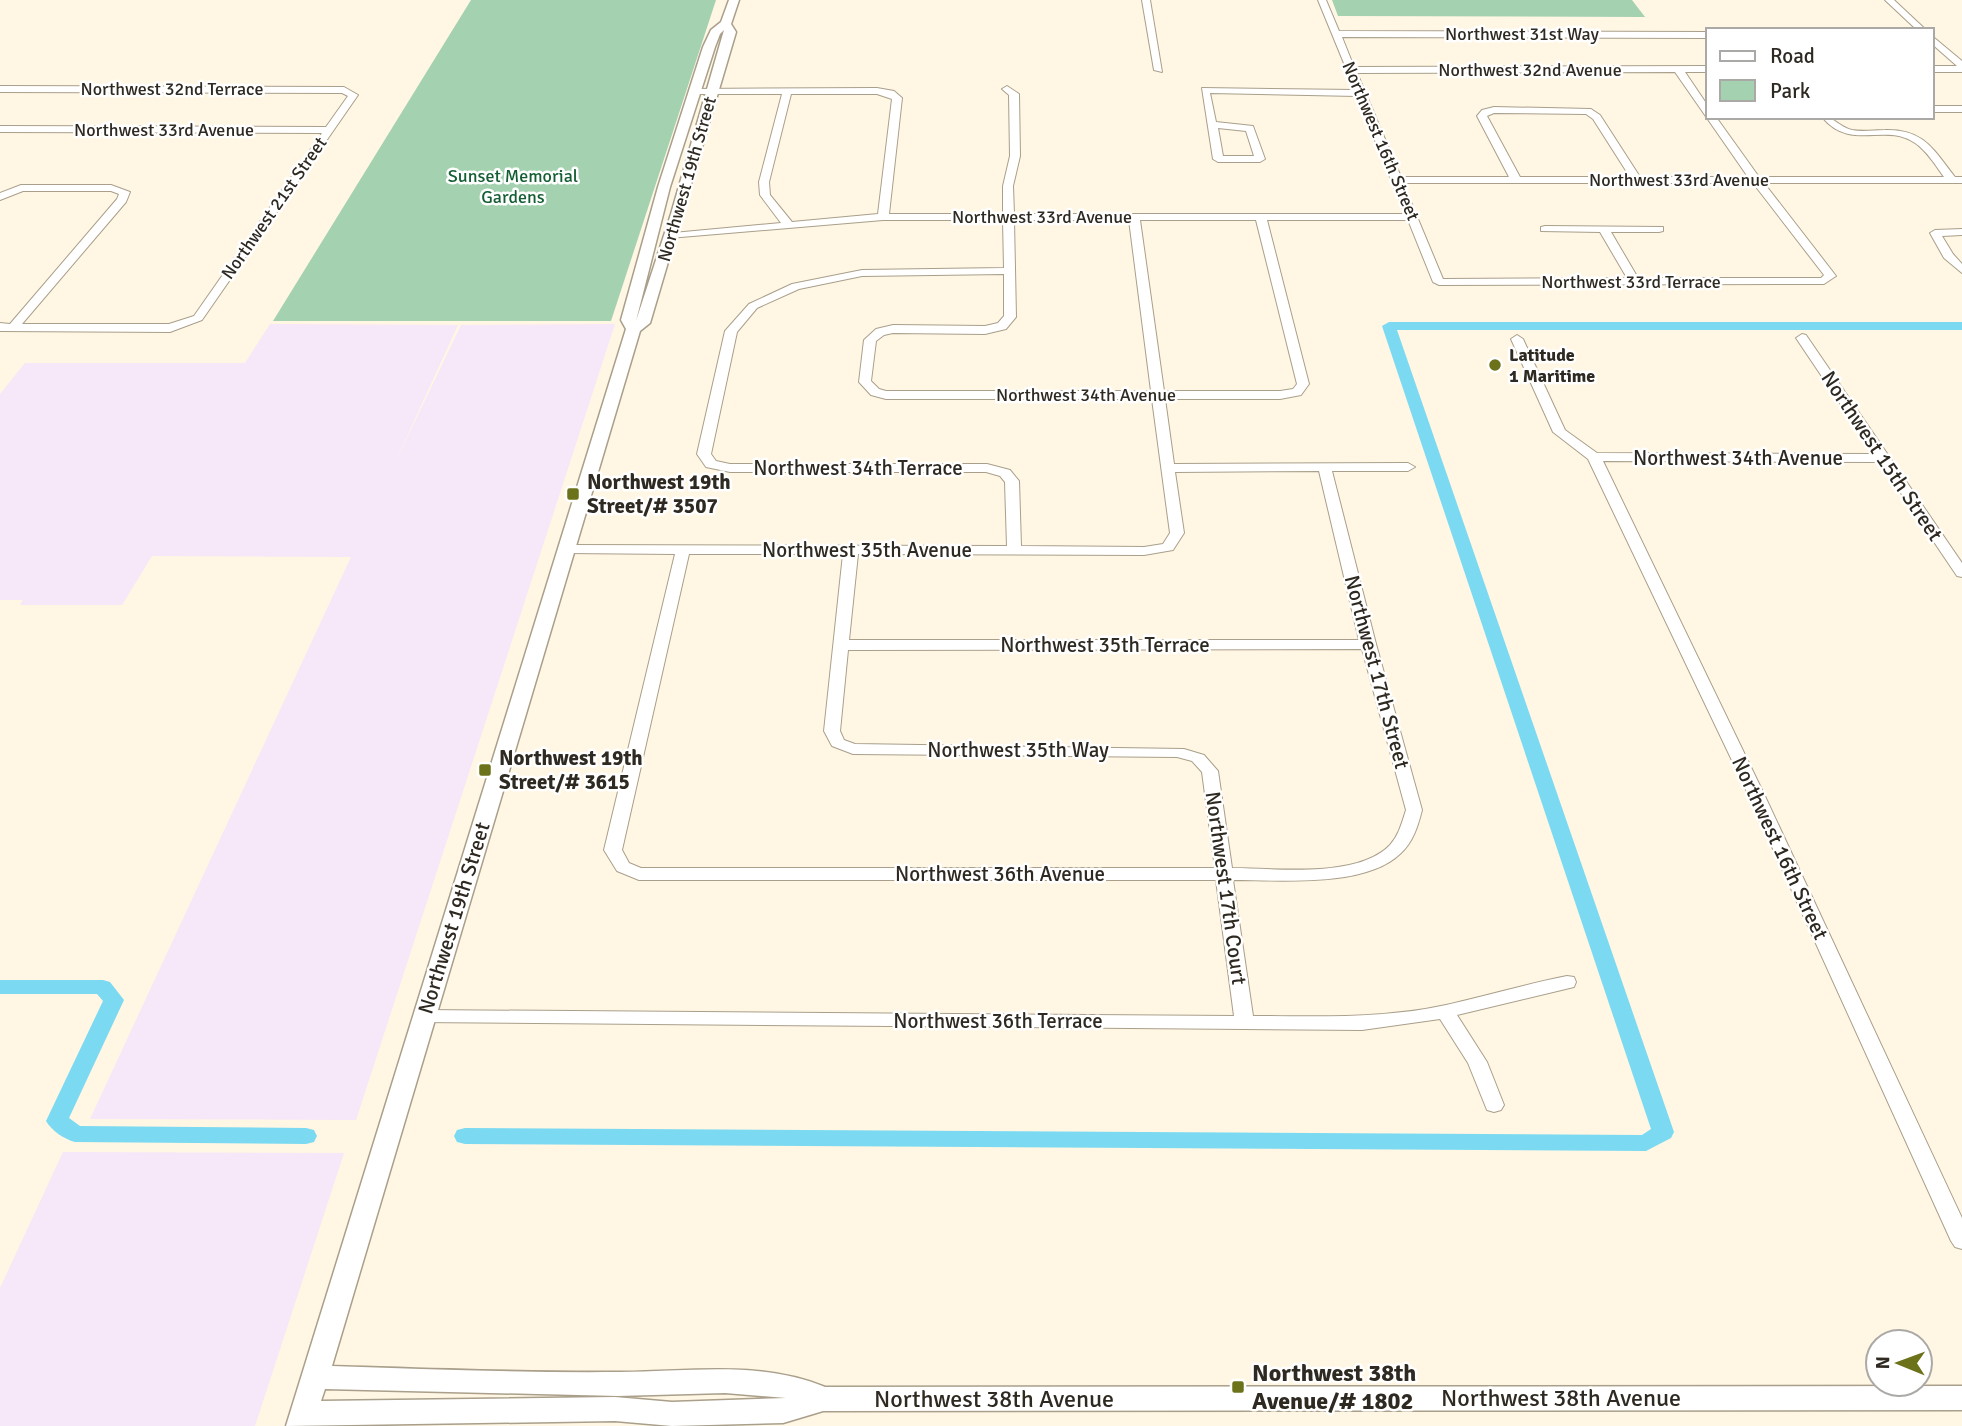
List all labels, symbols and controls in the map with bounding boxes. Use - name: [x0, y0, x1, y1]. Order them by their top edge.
- street label: Northwest 31st Way: [1445, 23, 1600, 45]
- legend: [1706, 28, 1934, 119]
- text: Road: [1770, 43, 1815, 69]
- street label: Northwest 16th Street: [1338, 58, 1424, 224]
- street label: Northwest 32nd Avenue: [1438, 59, 1622, 81]
- street label: Northwest 32nd Terrace: [80, 78, 264, 100]
- text: Park: [1770, 78, 1811, 104]
- street label: Northwest 19th Street: [653, 94, 721, 264]
- street label: Northwest 33rd Avenue: [74, 119, 254, 141]
- street label: Northwest 21st Street: [217, 133, 331, 283]
- park label: Sunset Memorial Gardens: [448, 165, 578, 208]
- street label: Northwest 33rd Avenue: [1589, 169, 1769, 191]
- street label: Northwest 33rd Avenue: [952, 206, 1132, 228]
- street label: Northwest 33rd Terrace: [1541, 271, 1721, 293]
- place label: Latitude 1 Maritime: [1509, 344, 1595, 387]
- marker: Latitude 1 Maritime: [1487, 357, 1503, 373]
- street label: Northwest 15th Street: [1816, 366, 1948, 546]
- street label: Northwest 34th Avenue: [996, 384, 1176, 406]
- street label: Northwest 34th Avenue: [1633, 445, 1843, 471]
- street label: Northwest 34th Terrace: [753, 455, 963, 481]
- place label: Northwest 19th Street/# 3507: [587, 469, 731, 519]
- marker: Northwest 19th Street/# 3507: [565, 486, 581, 502]
- street label: Northwest 35th Avenue: [762, 537, 972, 563]
- street label: Northwest 17th Street: [1339, 572, 1415, 772]
- street label: Northwest 35th Terrace: [1000, 632, 1210, 658]
- street label: Northwest 35th Way: [927, 737, 1109, 763]
- place label: Northwest 19th Street/# 3615: [499, 745, 643, 795]
- street label: Northwest 16th Street: [1726, 752, 1834, 944]
- marker: Northwest 19th Street/# 3615: [477, 762, 493, 778]
- street label: Northwest 17th Court: [1200, 790, 1252, 986]
- street label: Northwest 19th Street: [412, 819, 496, 1017]
- street label: Northwest 36th Avenue: [895, 861, 1105, 887]
- street label: Northwest 36th Terrace: [893, 1008, 1103, 1034]
- north arrow: [1864, 1328, 1934, 1398]
- text: N: [1871, 1356, 1895, 1370]
- place label: Northwest 38th Avenue/# 1802: [1252, 1358, 1416, 1416]
- marker: Northwest 38th Avenue/# 1802: [1230, 1379, 1246, 1395]
- street label: Northwest 38th Avenue: [1441, 1383, 1681, 1413]
- street label: Northwest 38th Avenue: [874, 1384, 1114, 1414]

